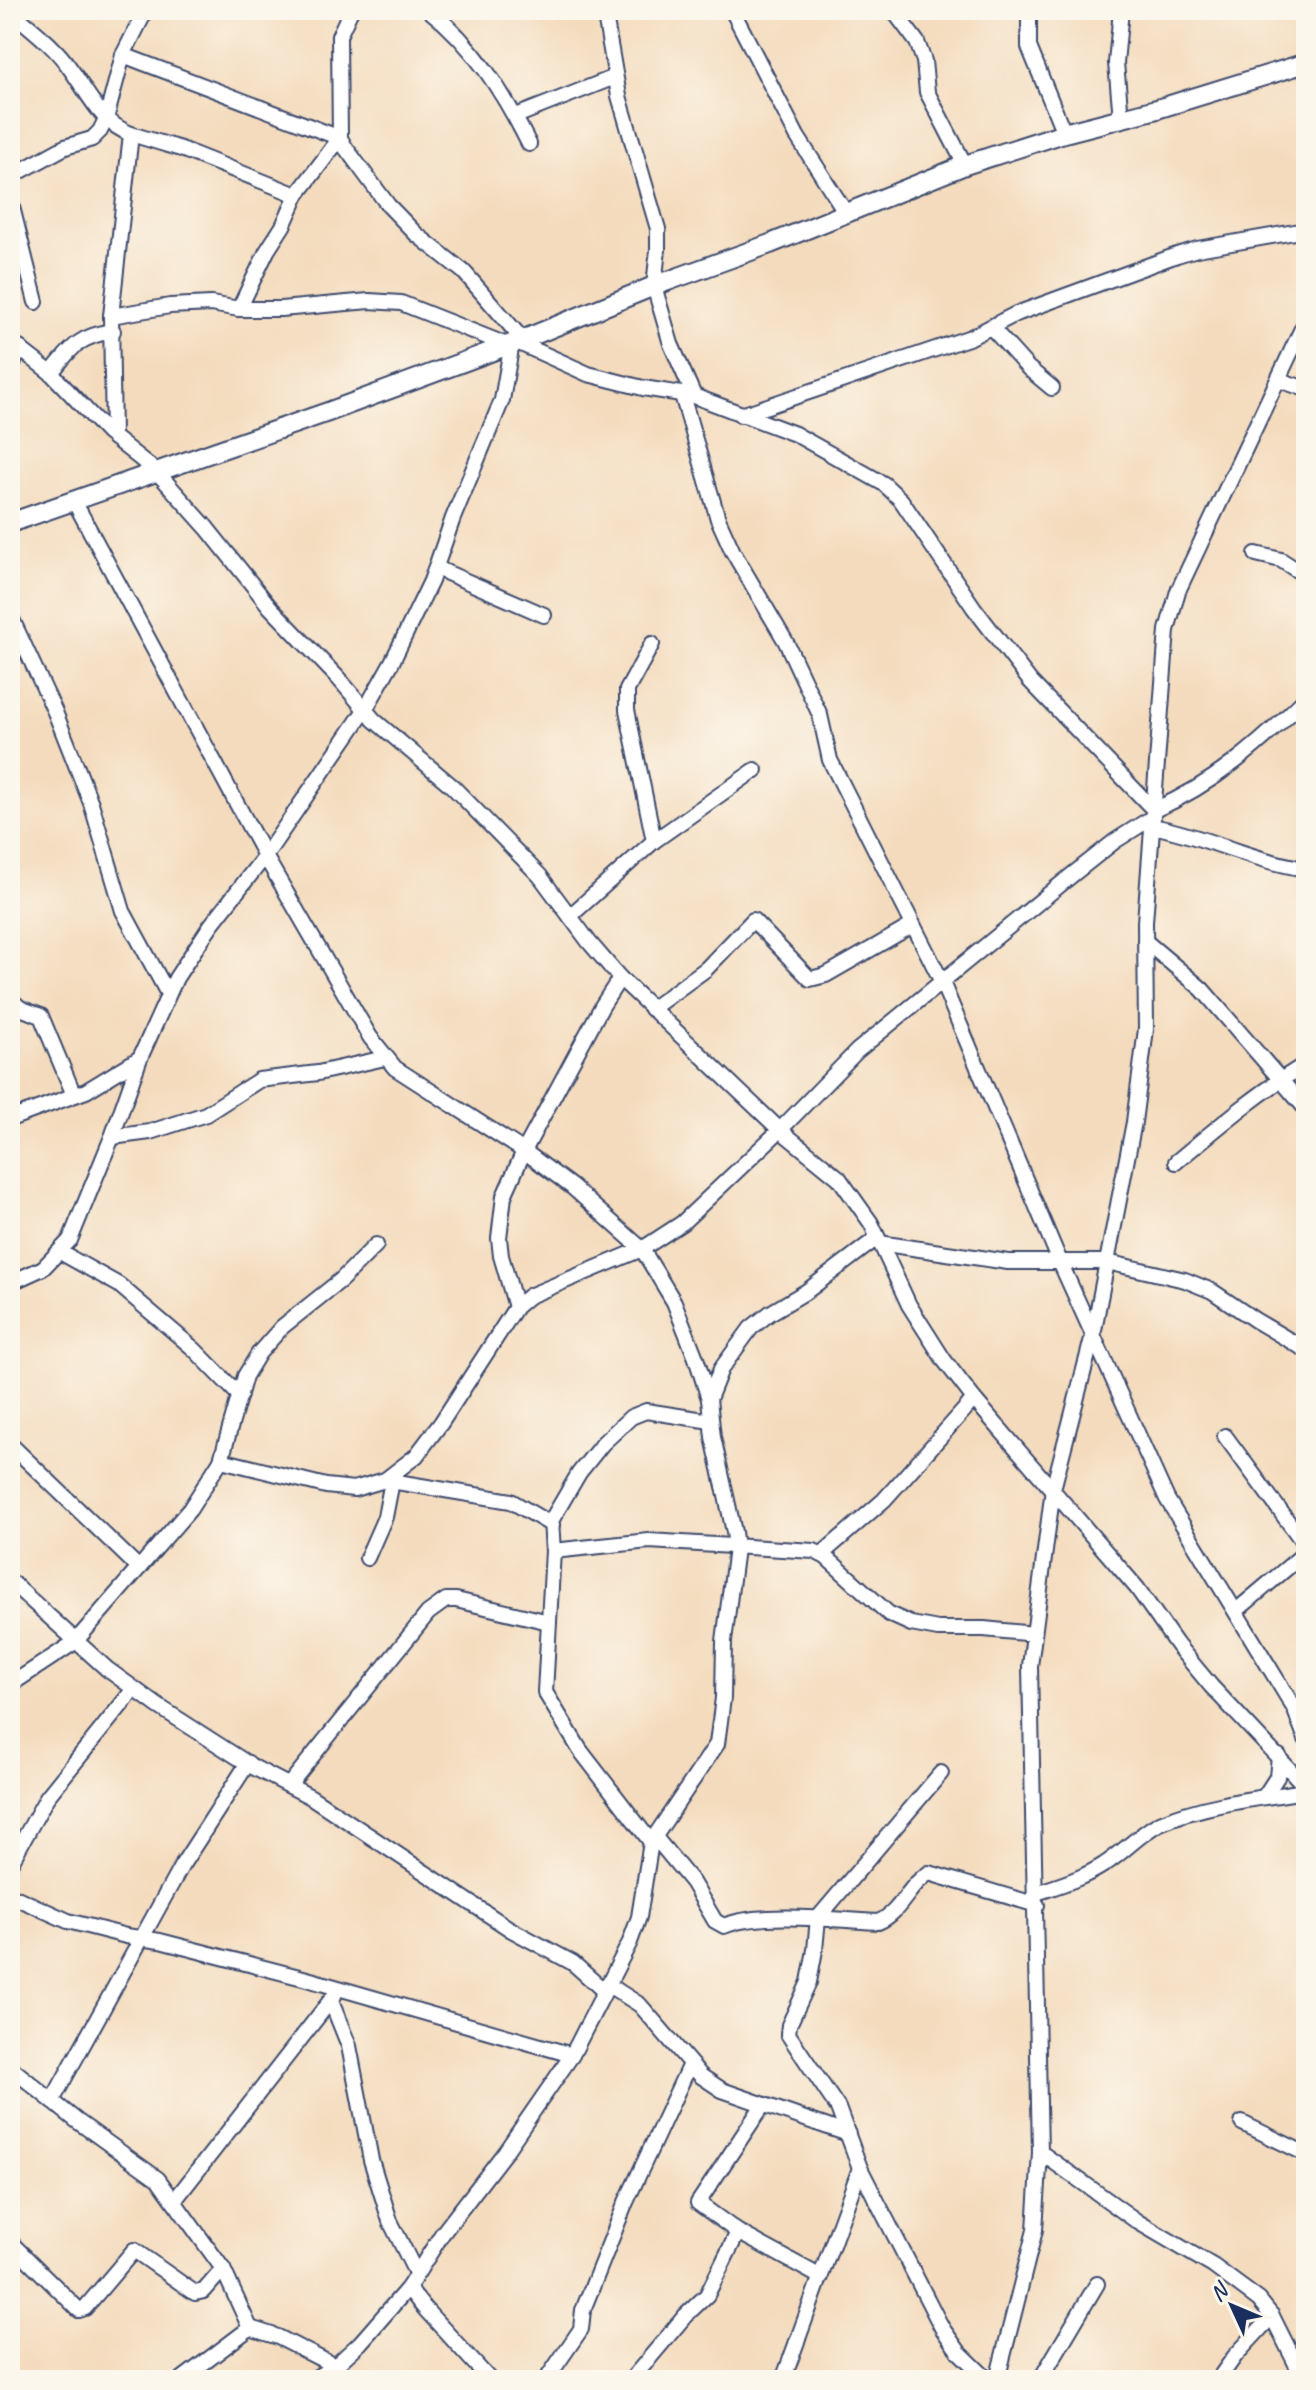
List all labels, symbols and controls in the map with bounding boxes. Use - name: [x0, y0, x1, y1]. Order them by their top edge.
- north arrow: [1192, 2266, 1272, 2346]
- text: N: [1204, 2276, 1235, 2307]

